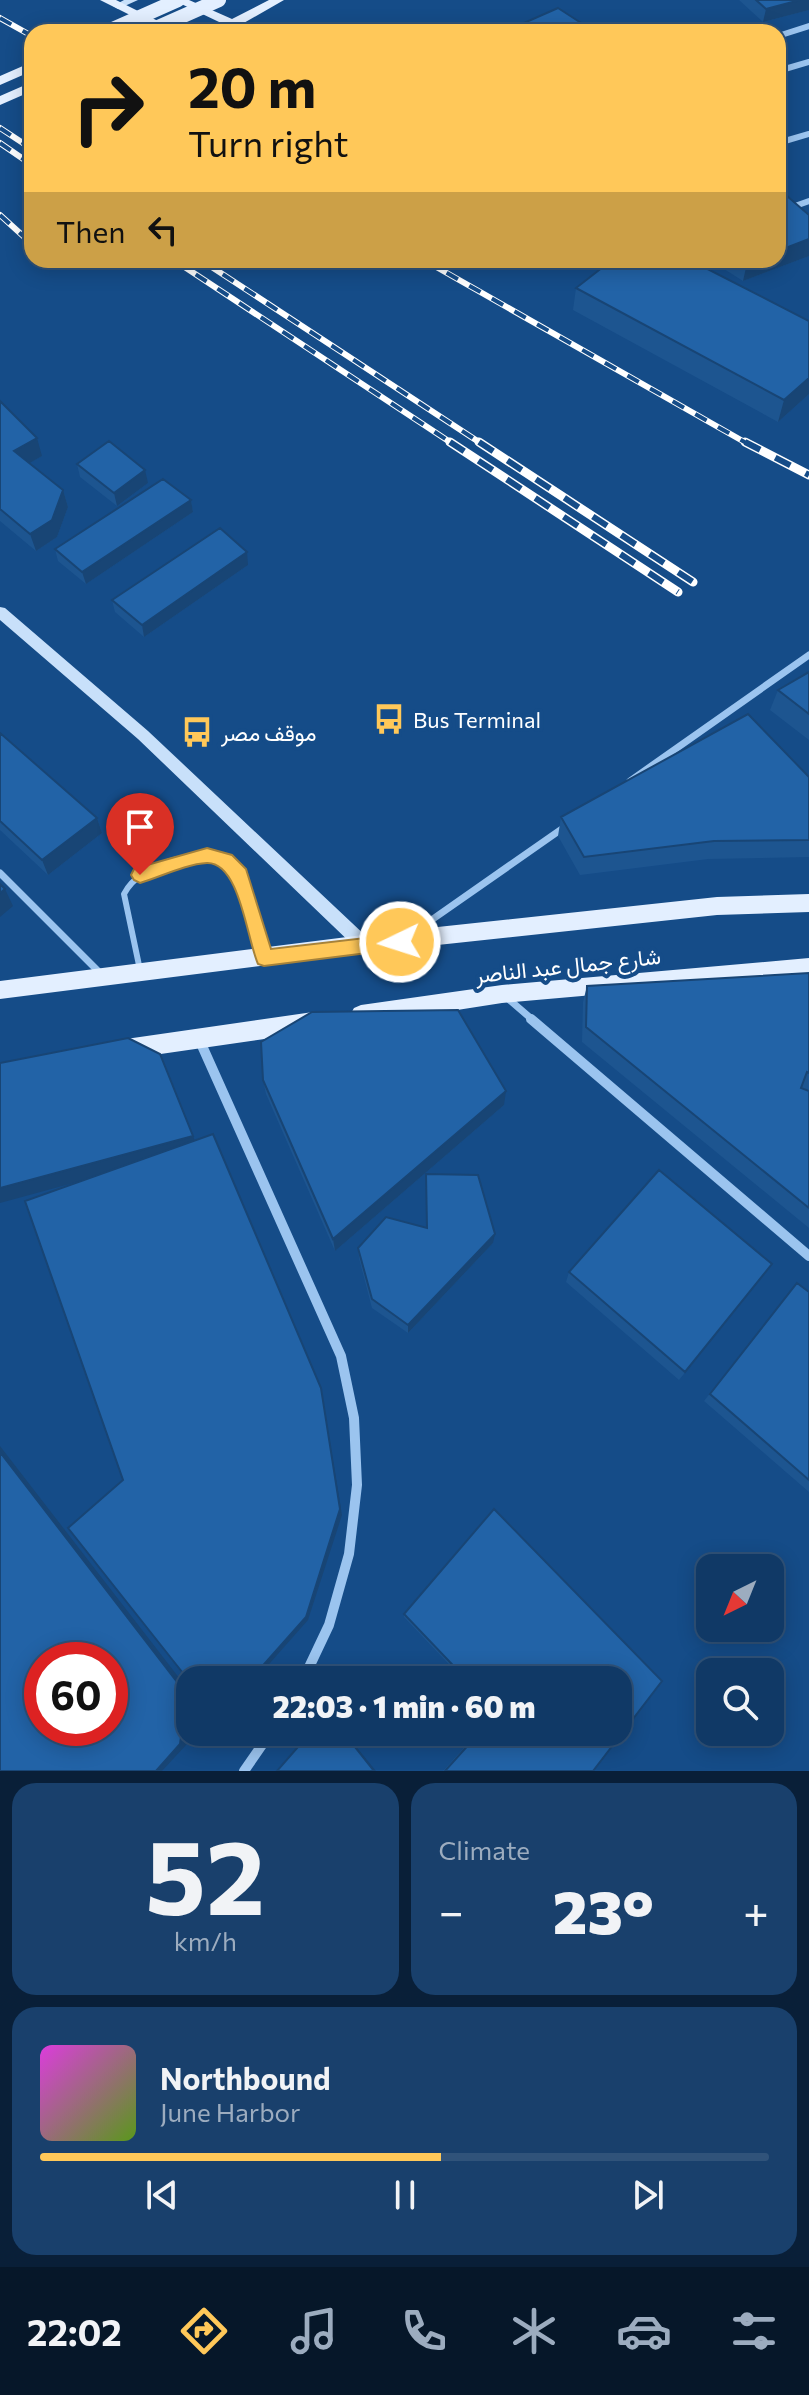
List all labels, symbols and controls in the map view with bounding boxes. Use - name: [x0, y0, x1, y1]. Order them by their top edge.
- text: 20 m: [188, 51, 316, 120]
- icon: right: [56, 56, 160, 160]
- text: Turn right: [188, 120, 349, 164]
- icon: left: [141, 208, 185, 252]
- text: Then: [56, 212, 125, 249]
- bus stop icon: Bus Terminal: [372, 702, 406, 736]
- place label: Bus Terminal: [413, 706, 541, 733]
- bus stop icon: موقف مصر: [180, 715, 214, 749]
- place label: موقف مصر: [220, 719, 316, 747]
- pin: [106, 793, 174, 875]
- icon: arrive: [118, 805, 162, 849]
- position arrow: [358, 900, 442, 984]
- street label: شارع جمال عبد الناصر: [473, 942, 662, 990]
- north arrow: [696, 1554, 784, 1642]
- map controls: [696, 1554, 784, 1746]
- speed limit sign: 60: [24, 1642, 128, 1746]
- button: search: [696, 1658, 784, 1746]
- text: 22:03 · 1 min · 60 m: [272, 1687, 536, 1724]
- text: 52: [145, 1809, 265, 1936]
- text: Climate: [439, 1834, 530, 1865]
- text: 23°: [553, 1873, 654, 1946]
- text: −: [439, 1883, 464, 1937]
- text: +: [743, 1883, 769, 1937]
- text: km/h: [174, 1925, 237, 1956]
- text: Northbound: [160, 2059, 331, 2096]
- text: June Harbor: [160, 2096, 300, 2127]
- icon: previous: [140, 2173, 184, 2217]
- icon: pause: [383, 2173, 427, 2217]
- icon: next: [626, 2173, 670, 2217]
- icon: directions: [176, 2303, 232, 2359]
- icon: music: [286, 2303, 342, 2359]
- icon: phone: [396, 2303, 452, 2359]
- icon: climate: [506, 2303, 562, 2359]
- icon: car: [616, 2303, 672, 2359]
- icon: filters: [726, 2303, 782, 2359]
- text: 22:02: [27, 2309, 122, 2353]

